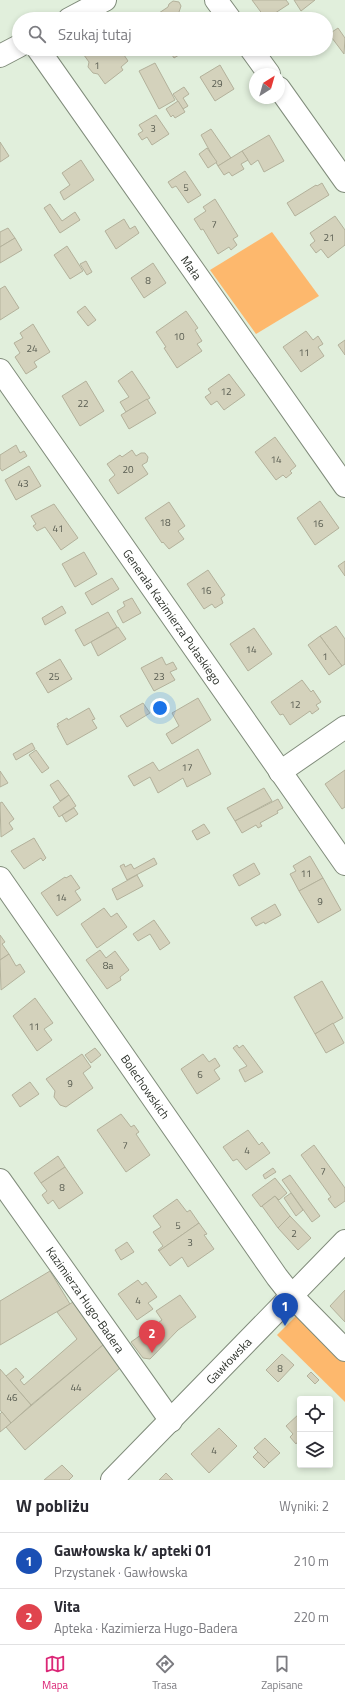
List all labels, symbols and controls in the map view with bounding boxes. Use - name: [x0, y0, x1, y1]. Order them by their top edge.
- search box: [12, 12, 333, 56]
- icon: search: [26, 23, 48, 45]
- text: Szukaj tutaj: [58, 23, 131, 46]
- house number: 1: [94, 58, 100, 73]
- north arrow: [249, 68, 285, 104]
- house number: 29: [211, 76, 223, 91]
- house number: 3: [150, 121, 156, 136]
- house number: 5: [183, 180, 189, 195]
- house number: 7: [211, 217, 217, 232]
- house number: 21: [323, 230, 335, 245]
- street label: Mała: [176, 252, 207, 284]
- house number: 8: [145, 273, 151, 288]
- house number: 10: [173, 329, 185, 344]
- house number: 24: [26, 341, 38, 356]
- house number: 11: [298, 345, 310, 360]
- house number: 12: [220, 384, 232, 399]
- house number: 22: [77, 396, 89, 411]
- house number: 14: [270, 452, 282, 467]
- house number: 20: [122, 462, 134, 477]
- house number: 43: [17, 476, 29, 491]
- house number: 18: [159, 515, 171, 530]
- house number: 16: [312, 516, 324, 531]
- house number: 41: [52, 521, 64, 536]
- street label: Generała Kazimierza Pułaskiego: [118, 545, 227, 689]
- house number: 16: [200, 583, 212, 598]
- house number: 14: [245, 642, 257, 657]
- house number: 1: [322, 649, 328, 664]
- house number: 25: [48, 669, 60, 684]
- house number: 23: [153, 669, 165, 684]
- house number: 12: [289, 697, 301, 712]
- your location: [150, 698, 170, 718]
- house number: 17: [181, 760, 193, 775]
- house number: 11: [300, 866, 312, 881]
- house number: 14: [55, 890, 67, 905]
- house number: 9: [317, 894, 323, 909]
- house number: 8a: [103, 958, 113, 973]
- house number: 11: [28, 1019, 40, 1034]
- street label: Bolechowskich: [116, 1050, 175, 1123]
- house number: 6: [197, 1067, 203, 1082]
- house number: 9: [67, 1076, 73, 1091]
- house number: 7: [122, 1138, 128, 1153]
- house number: 4: [244, 1143, 250, 1158]
- house number: 7: [320, 1164, 326, 1179]
- house number: 8: [59, 1180, 65, 1195]
- house number: 5: [175, 1218, 181, 1233]
- house number: 2: [291, 1226, 297, 1241]
- house number: 3: [187, 1235, 193, 1250]
- street label: Kazimierza Hugo-Badera: [41, 1243, 129, 1357]
- house number: 4: [135, 1293, 141, 1308]
- pin: 1: [272, 1293, 298, 1326]
- pin: 2: [139, 1320, 165, 1353]
- street label: Gawłowska: [201, 1333, 256, 1388]
- house number: 8: [277, 1361, 283, 1376]
- house number: 44: [70, 1380, 82, 1395]
- house number: 46: [6, 1390, 18, 1405]
- map controls: [297, 1396, 333, 1468]
- button: locate: [297, 1396, 333, 1432]
- button: layers: [297, 1432, 333, 1468]
- house number: 4: [211, 1443, 217, 1458]
- text: W pobliżu: [16, 1493, 89, 1519]
- text: Wyniki: 2: [279, 1496, 329, 1516]
- text: Gawłowska k/ apteki 01: [54, 1539, 212, 1562]
- text: 1: [25, 1551, 33, 1571]
- text: 210 m: [293, 1551, 329, 1571]
- text: Przystanek · Gawłowska: [54, 1562, 188, 1582]
- text: Vita: [54, 1595, 80, 1618]
- text: 2: [25, 1607, 33, 1627]
- text: 220 m: [293, 1607, 329, 1627]
- text: Apteka · Kazimierza Hugo-Badera: [54, 1618, 238, 1638]
- tab: Mapa: [42, 1653, 68, 1693]
- tab: Trasa: [152, 1653, 177, 1693]
- tab: Zapisane: [261, 1653, 303, 1693]

